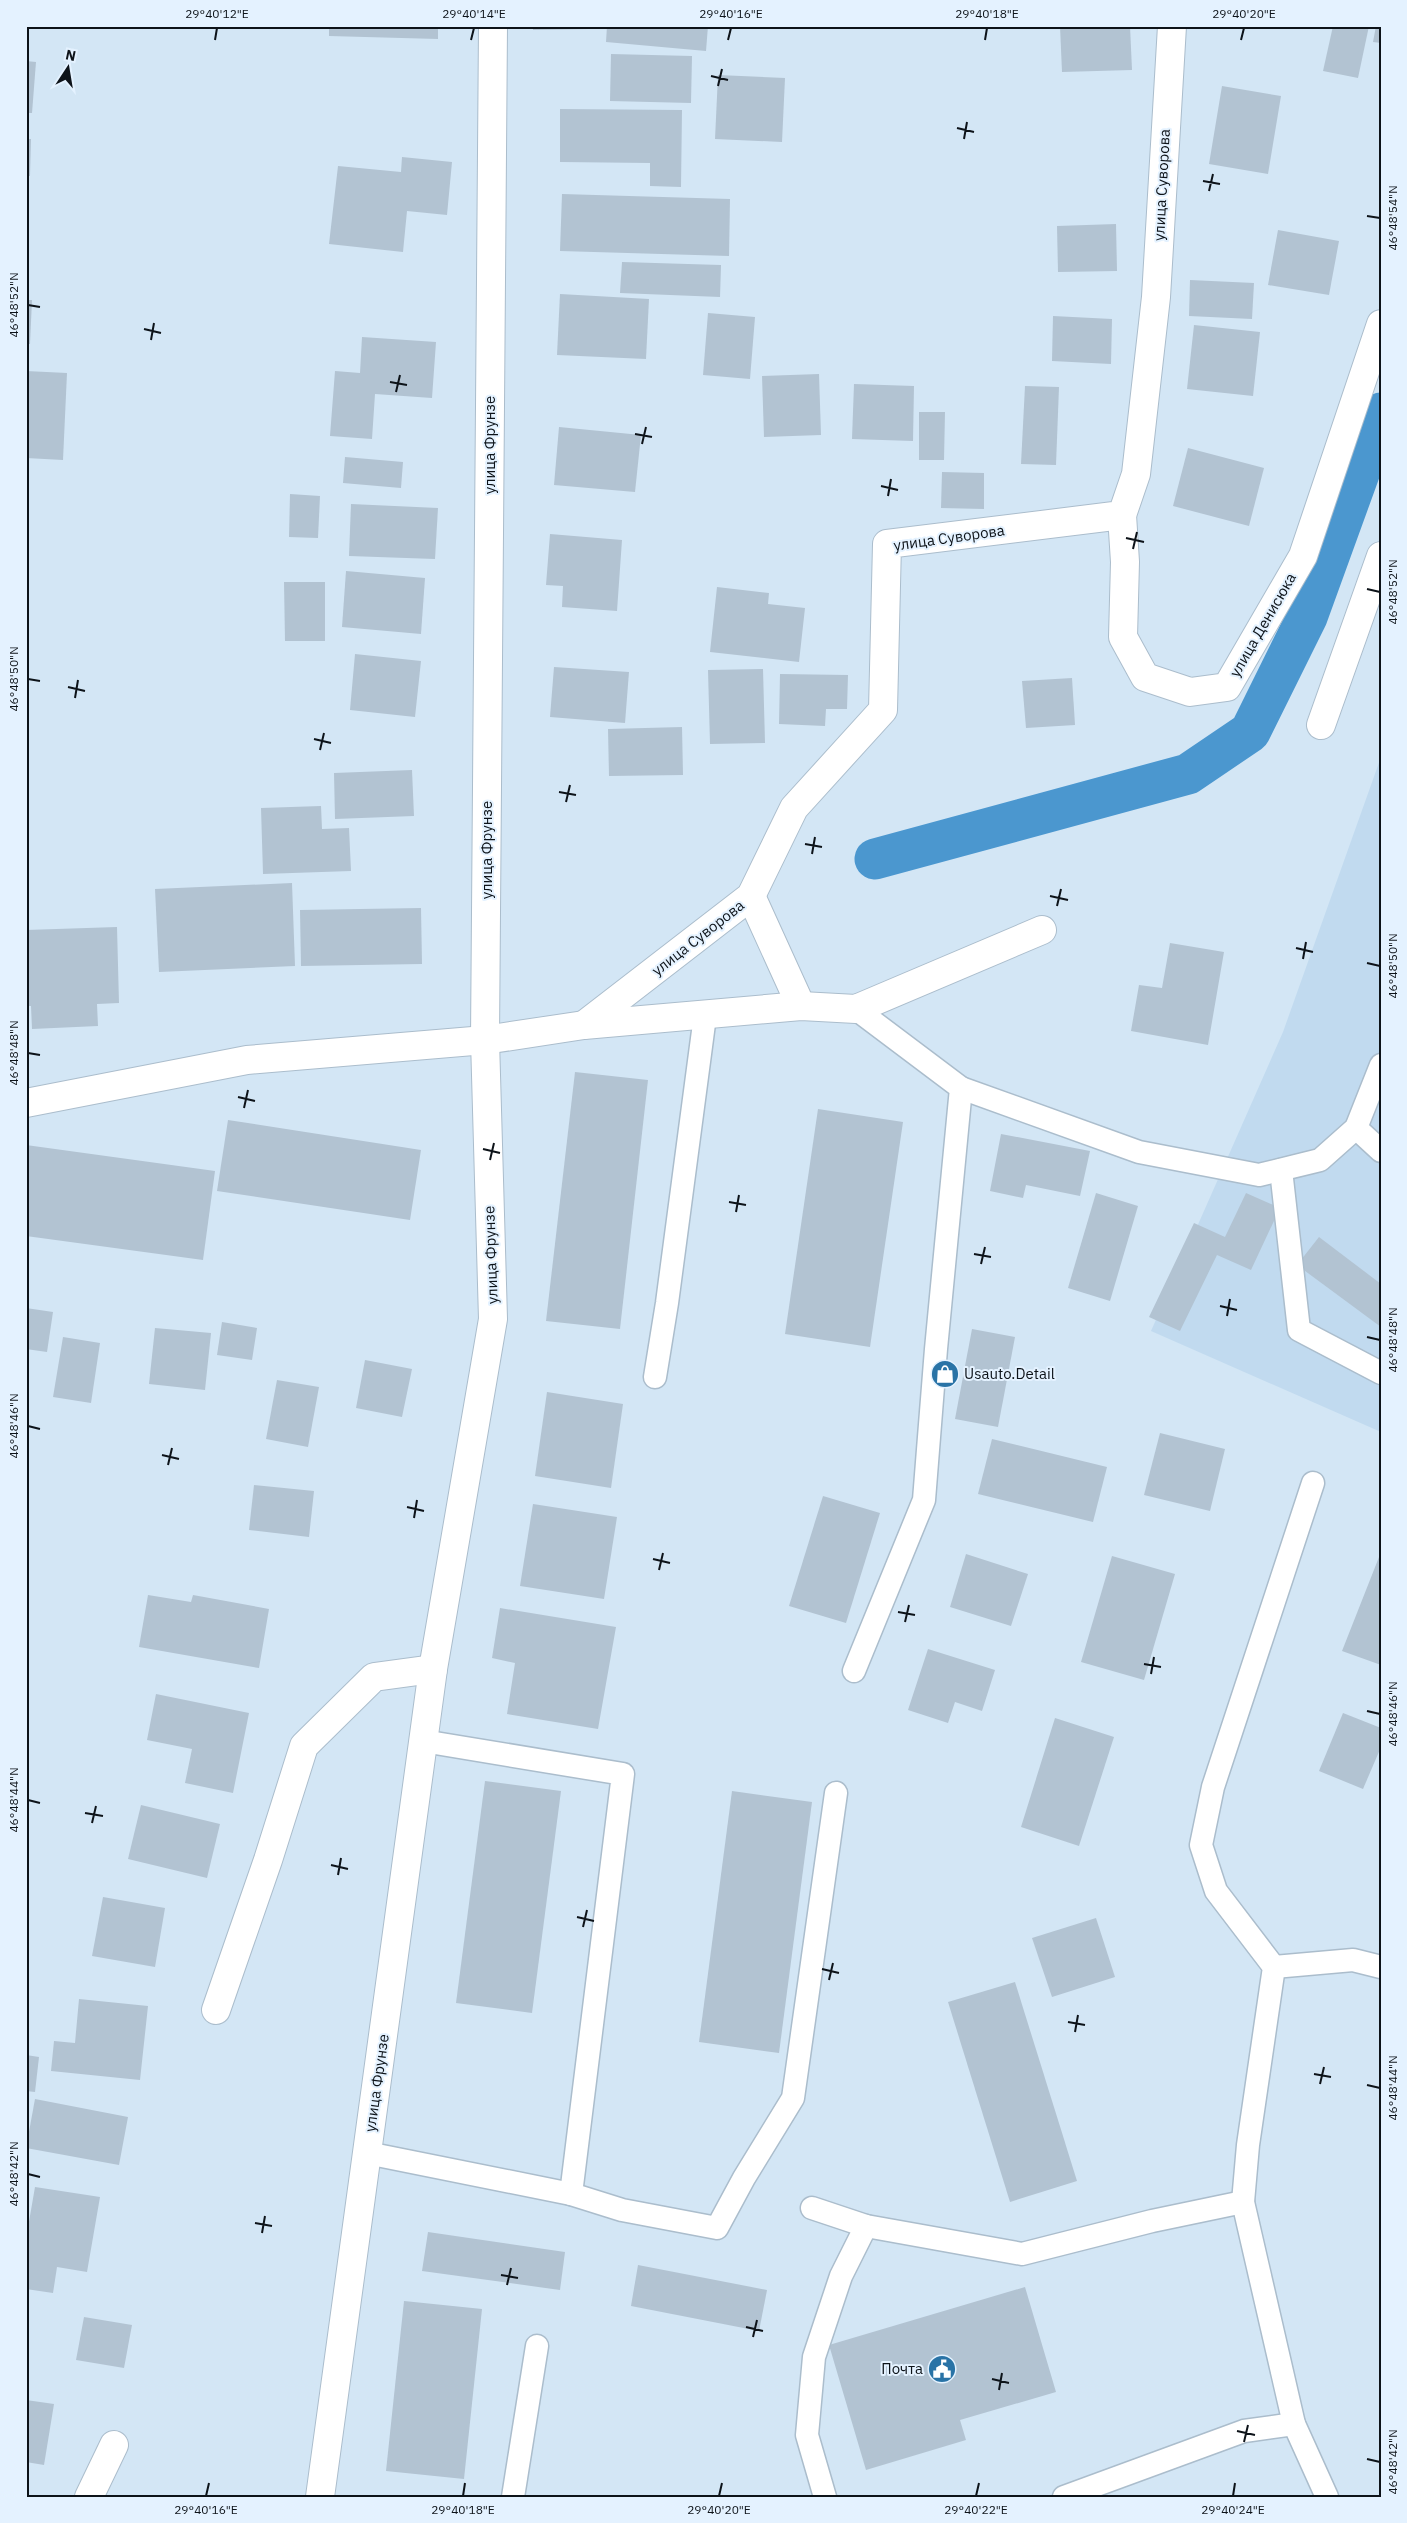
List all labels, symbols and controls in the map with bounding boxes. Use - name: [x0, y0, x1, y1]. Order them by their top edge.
- text: 29°40'12"E: [185, 6, 249, 21]
- text: 29°40'14"E: [442, 6, 506, 21]
- text: 29°40'16"E: [699, 6, 763, 21]
- text: 29°40'18"E: [955, 6, 1019, 21]
- text: 29°40'20"E: [1212, 6, 1276, 21]
- north arrow: [42, 42, 92, 92]
- text: N: [64, 45, 78, 65]
- street label: улица Суворова: [1149, 129, 1174, 241]
- text: 46°48'54"N: [1385, 185, 1400, 251]
- text: 46°48'52"N: [6, 272, 21, 338]
- street label: улица Фрунзе: [480, 396, 499, 494]
- street label: улица Суворова: [892, 520, 1006, 555]
- text: 46°48'52"N: [1385, 559, 1400, 625]
- street label: улица Денисюка: [1225, 569, 1300, 680]
- text: 46°48'50"N: [6, 646, 21, 712]
- street label: улица Фрунзе: [477, 801, 496, 899]
- street label: улица Суворова: [648, 896, 748, 980]
- text: 46°48'50"N: [1385, 933, 1400, 999]
- text: 46°48'48"N: [6, 1020, 21, 1086]
- street label: улица Фрунзе: [479, 1205, 502, 1305]
- text: 46°48'48"N: [1385, 1307, 1400, 1373]
- shop icon: Usauto.Detail: [930, 1359, 960, 1389]
- place label: Usauto.Detail: [964, 1364, 1055, 1383]
- text: 46°48'46"N: [6, 1393, 21, 1459]
- text: 46°48'46"N: [1385, 1681, 1400, 1747]
- text: 46°48'44"N: [6, 1767, 21, 1833]
- street label: улица Фрунзе: [360, 2033, 393, 2133]
- text: 46°48'44"N: [1385, 2055, 1400, 2121]
- text: 46°48'42"N: [6, 2141, 21, 2207]
- public building icon: Почта: [927, 2354, 957, 2384]
- place label: Почта: [881, 2359, 923, 2378]
- text: 46°48'42"N: [1385, 2429, 1400, 2495]
- text: 29°40'16"E: [174, 2502, 238, 2517]
- text: 29°40'18"E: [431, 2502, 495, 2517]
- text: 29°40'20"E: [687, 2502, 751, 2517]
- text: 29°40'22"E: [944, 2502, 1008, 2517]
- text: 29°40'24"E: [1201, 2502, 1265, 2517]

